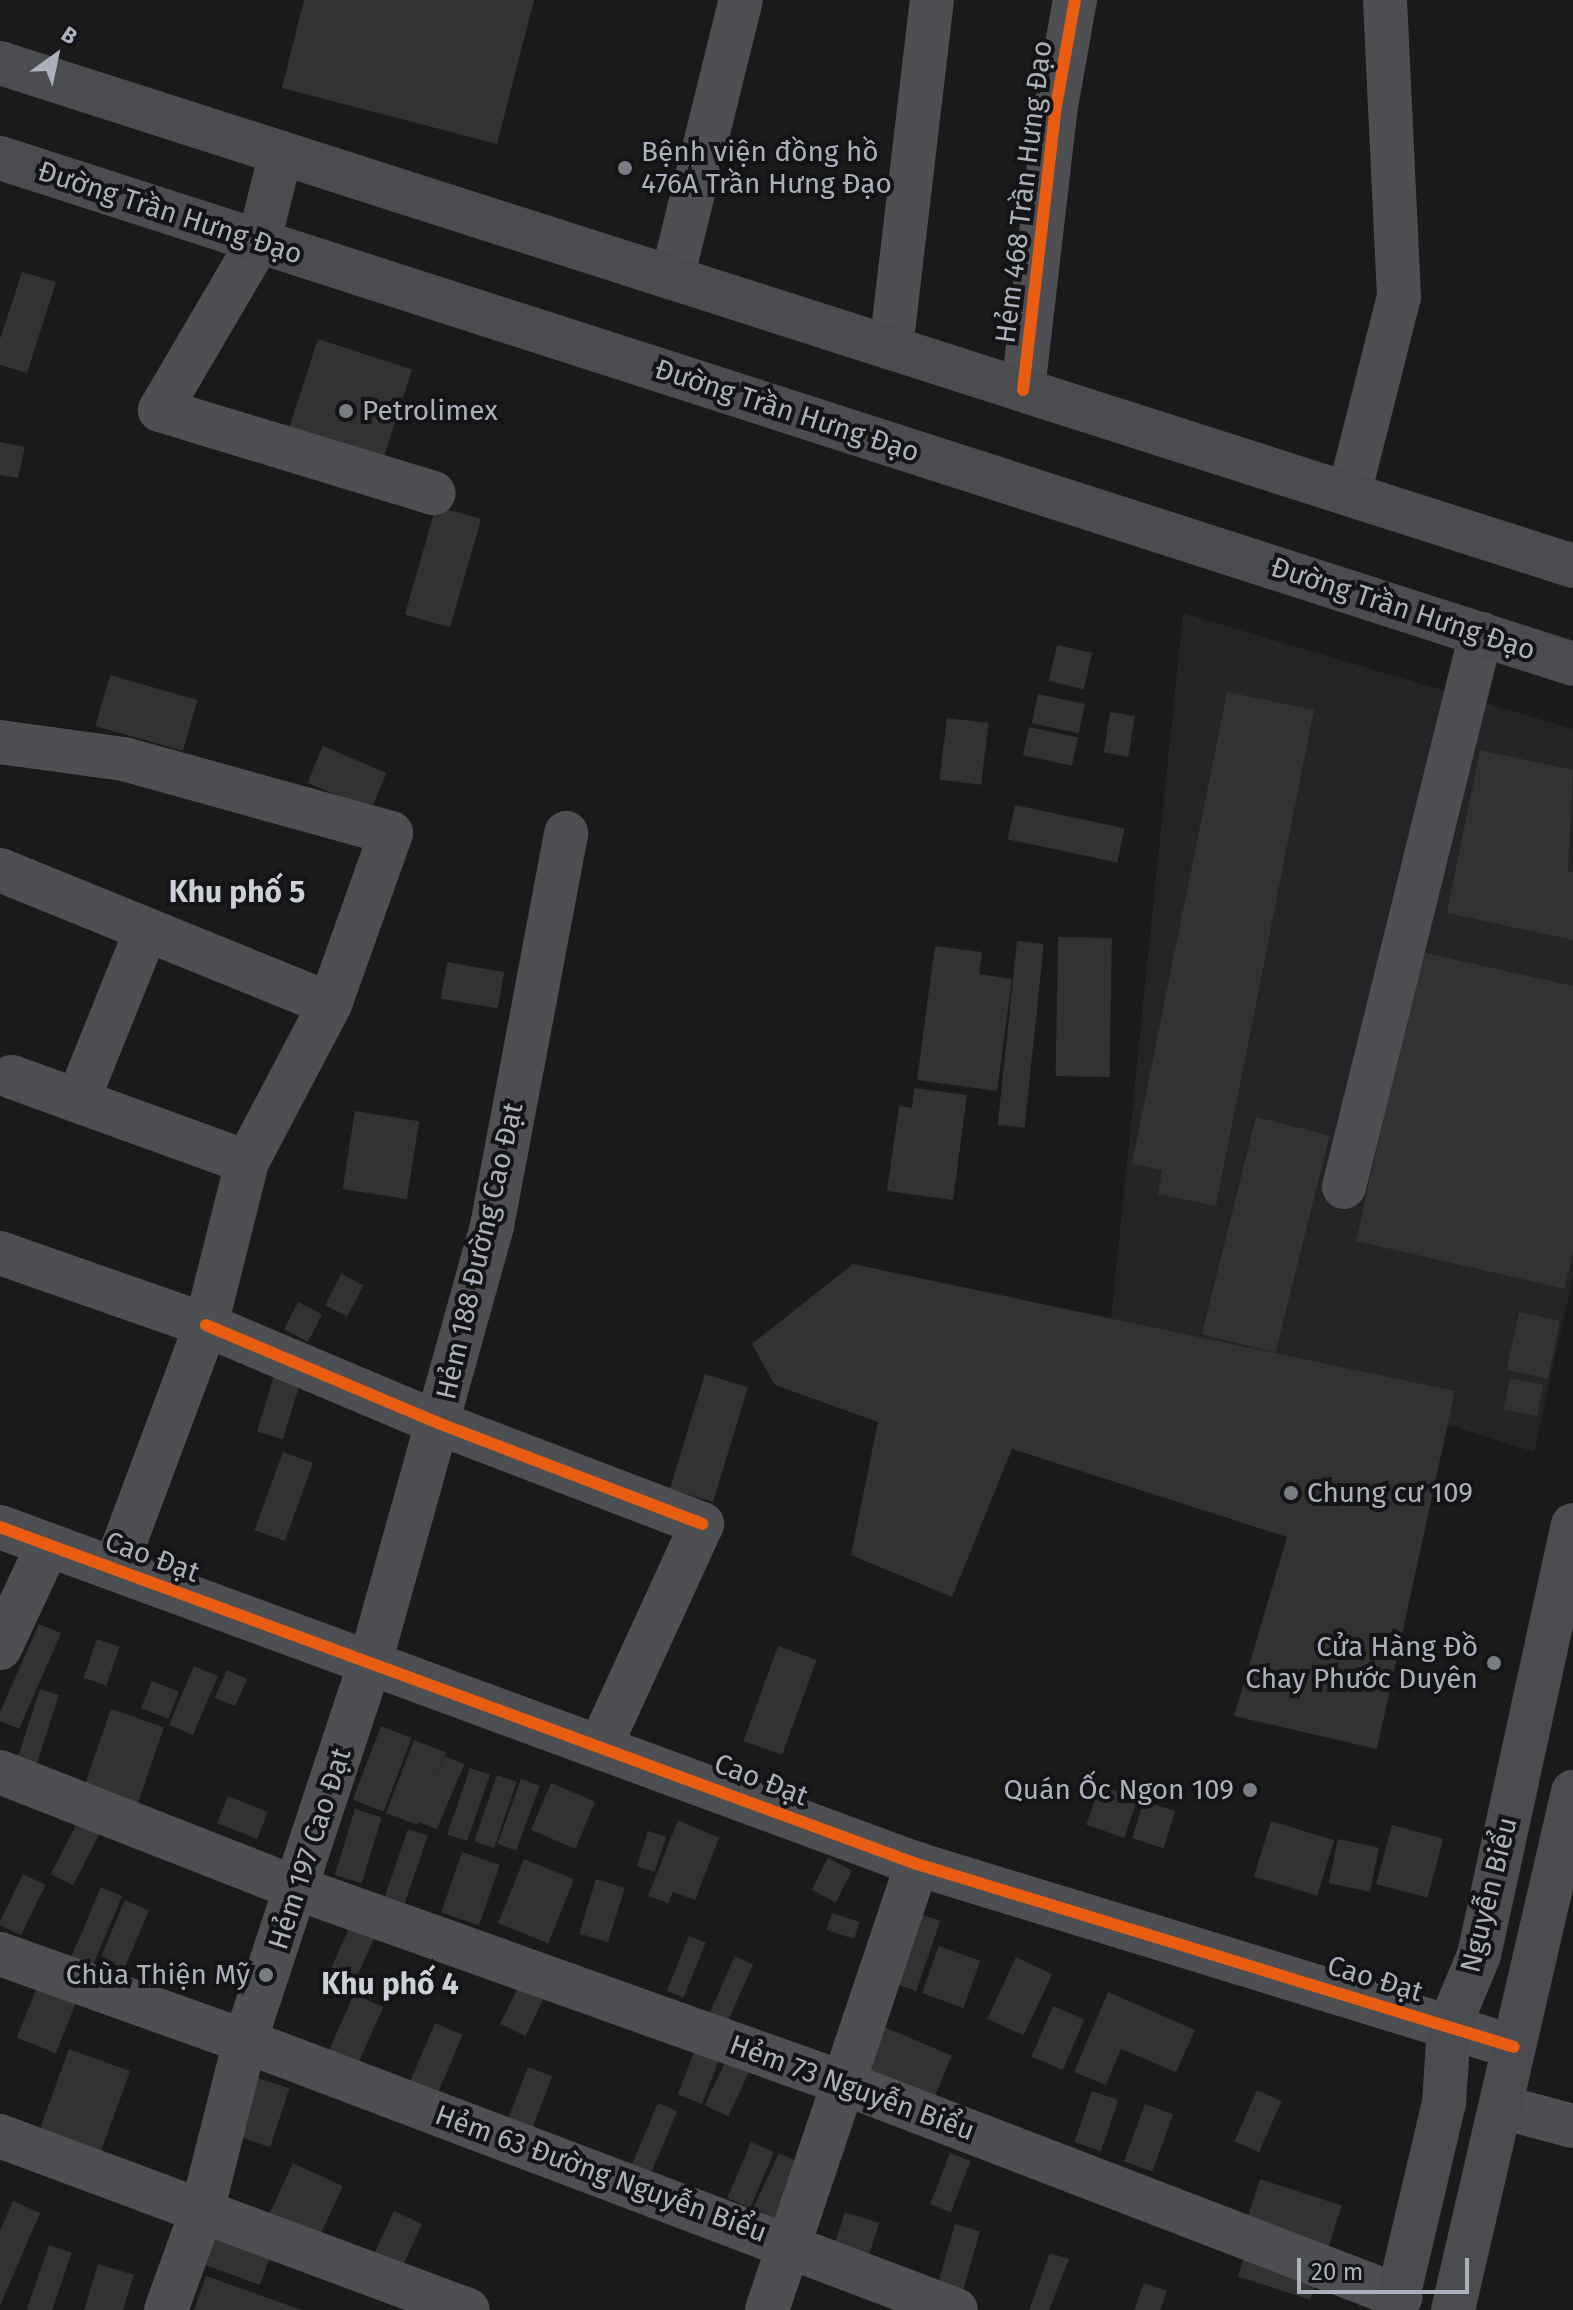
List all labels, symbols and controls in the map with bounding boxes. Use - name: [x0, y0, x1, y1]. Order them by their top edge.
- north arrow: [16, 16, 96, 96]
- text: B: [56, 20, 82, 50]
- street label: Hẻm 468 Trần Hưng Ðạo: [989, 39, 1059, 345]
- place label: Bệnh viện đồng hồ 476A Trần Hưng Đạo: [641, 135, 892, 201]
- street label: Đường Trần Hưng Đạo: [33, 154, 307, 272]
- marker: Bệnh viện đồng hồ 476A Trần Hưng Đạo: [616, 159, 634, 177]
- street label: Đường Trần Hưng Đạo: [650, 352, 924, 470]
- place label: Petrolimex: [362, 394, 498, 428]
- marker: Petrolimex: [337, 402, 355, 420]
- street label: Đường Trần Hưng Đạo: [1266, 550, 1540, 668]
- district label: Khu phố 5: [169, 874, 305, 910]
- street label: Hẻm 188 Đường Cao Đạt: [429, 1099, 531, 1403]
- place label: Chung cư 109: [1307, 1476, 1473, 1510]
- marker: Chung cư 109: [1282, 1484, 1300, 1502]
- street label: Cao Đạt: [100, 1524, 204, 1590]
- place label: Cửa Hàng Đồ Chay Phước Duyên: [1245, 1630, 1478, 1696]
- marker: Cửa Hàng Đồ Chay Phước Duyên: [1485, 1654, 1503, 1672]
- street label: Hẻm 197 Cao Đạt: [262, 1744, 358, 1954]
- street label: Cao Đạt: [709, 1747, 813, 1813]
- place label: Quán Ốc Ngon 109: [1004, 1773, 1234, 1807]
- marker: Quán Ốc Ngon 109: [1241, 1781, 1259, 1799]
- street label: Nguyễn Biểu: [1453, 1814, 1525, 1976]
- street label: Cao Đạt: [1323, 1949, 1427, 2009]
- place label: Chùa Thiện Mỹ: [66, 1958, 250, 1992]
- marker: Chùa Thiện Mỹ: [257, 1966, 275, 1984]
- district label: Khu phố 4: [321, 1966, 459, 2002]
- street label: Hẻm 73 Nguyễn Biểu: [725, 2028, 979, 2148]
- street label: Hẻm 63 Đường Nguyễn Biểu: [431, 2098, 771, 2250]
- scale bar: [1301, 2242, 1473, 2292]
- text: 20 m: [1311, 2258, 1363, 2286]

